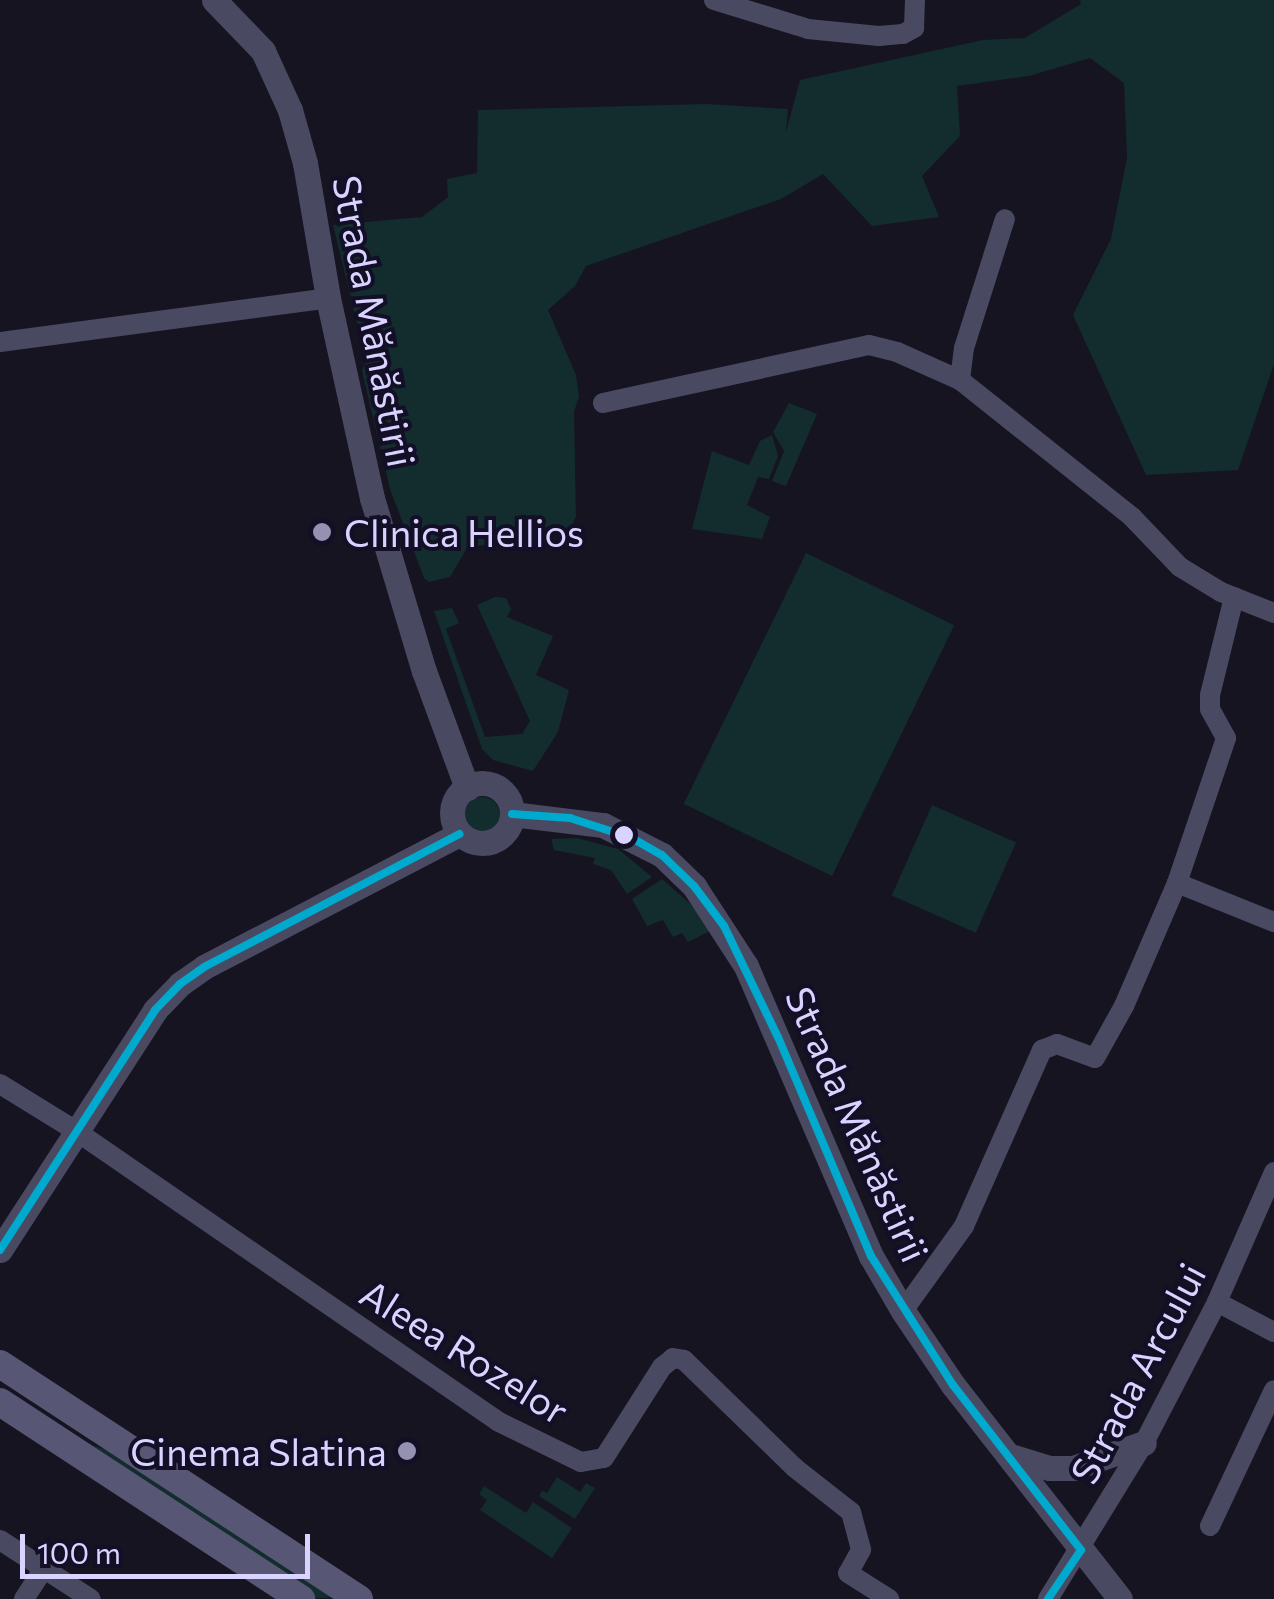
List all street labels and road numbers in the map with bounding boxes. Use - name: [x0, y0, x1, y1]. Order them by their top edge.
- street label: Strada Mănăstirii: [324, 172, 426, 470]
- street label: Strada Mănăstirii: [777, 980, 939, 1268]
- street label: Strada Arcului: [1060, 1255, 1214, 1491]
- street label: Aleea Rozelor: [353, 1269, 577, 1433]

